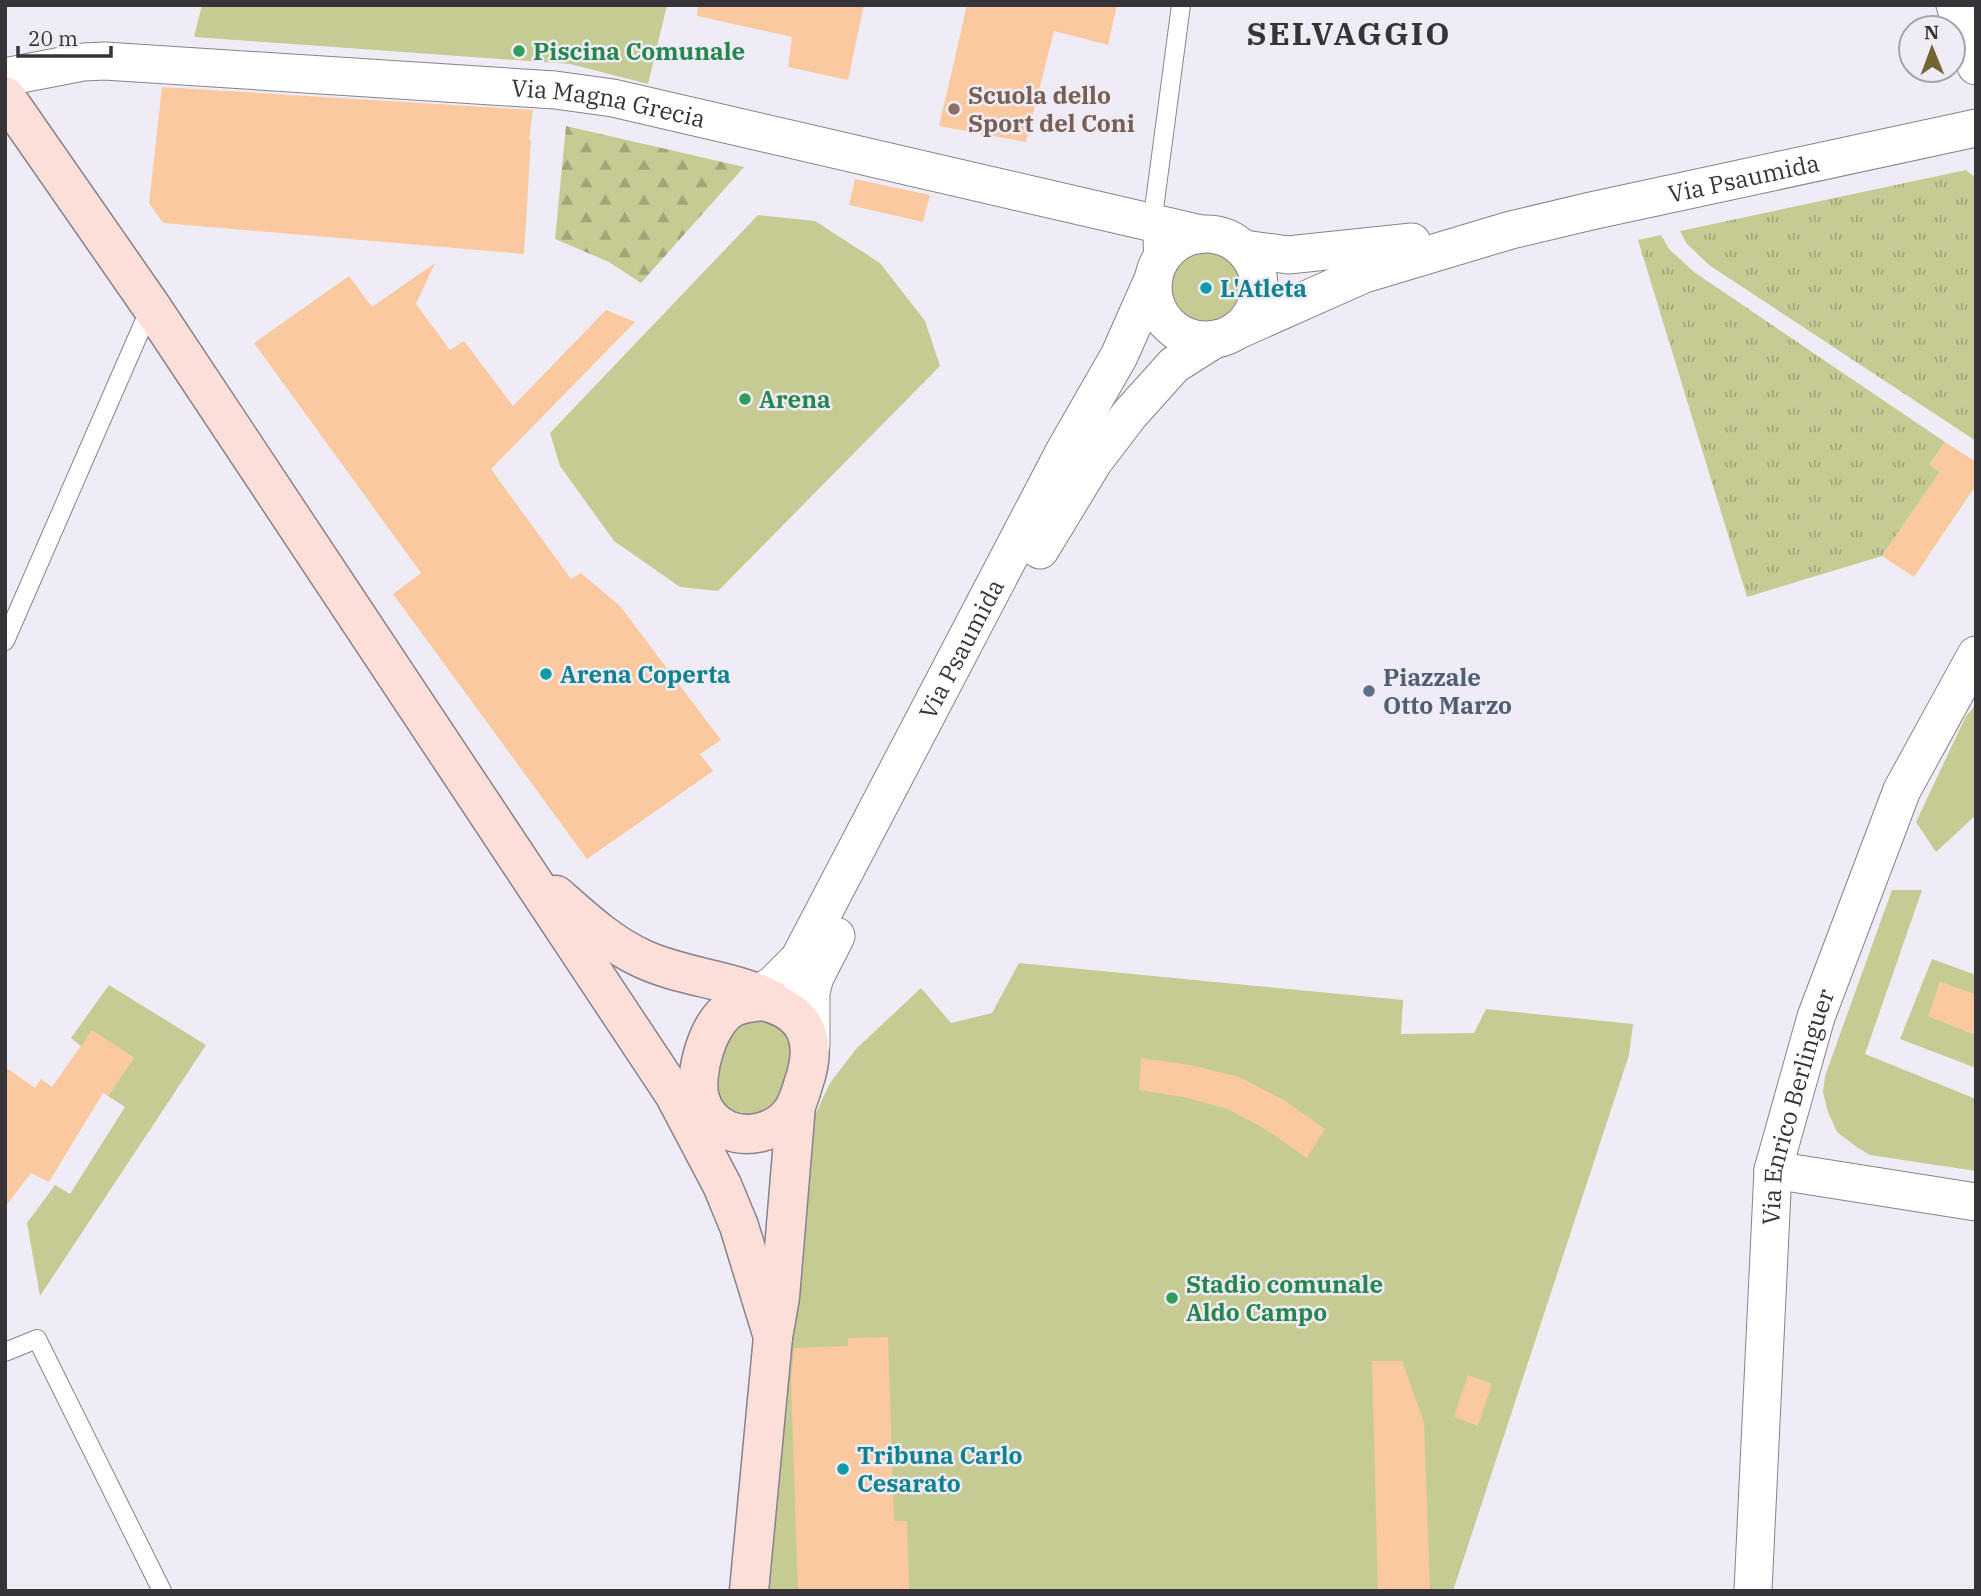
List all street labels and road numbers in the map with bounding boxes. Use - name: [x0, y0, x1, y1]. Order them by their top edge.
- street label: Via Magna Grecia: [510, 71, 709, 135]
- street label: Via Psaumida: [1665, 146, 1822, 210]
- street label: Via Psaumida: [911, 573, 1011, 724]
- street label: Via Enrico Berlinguer: [1754, 984, 1841, 1226]

